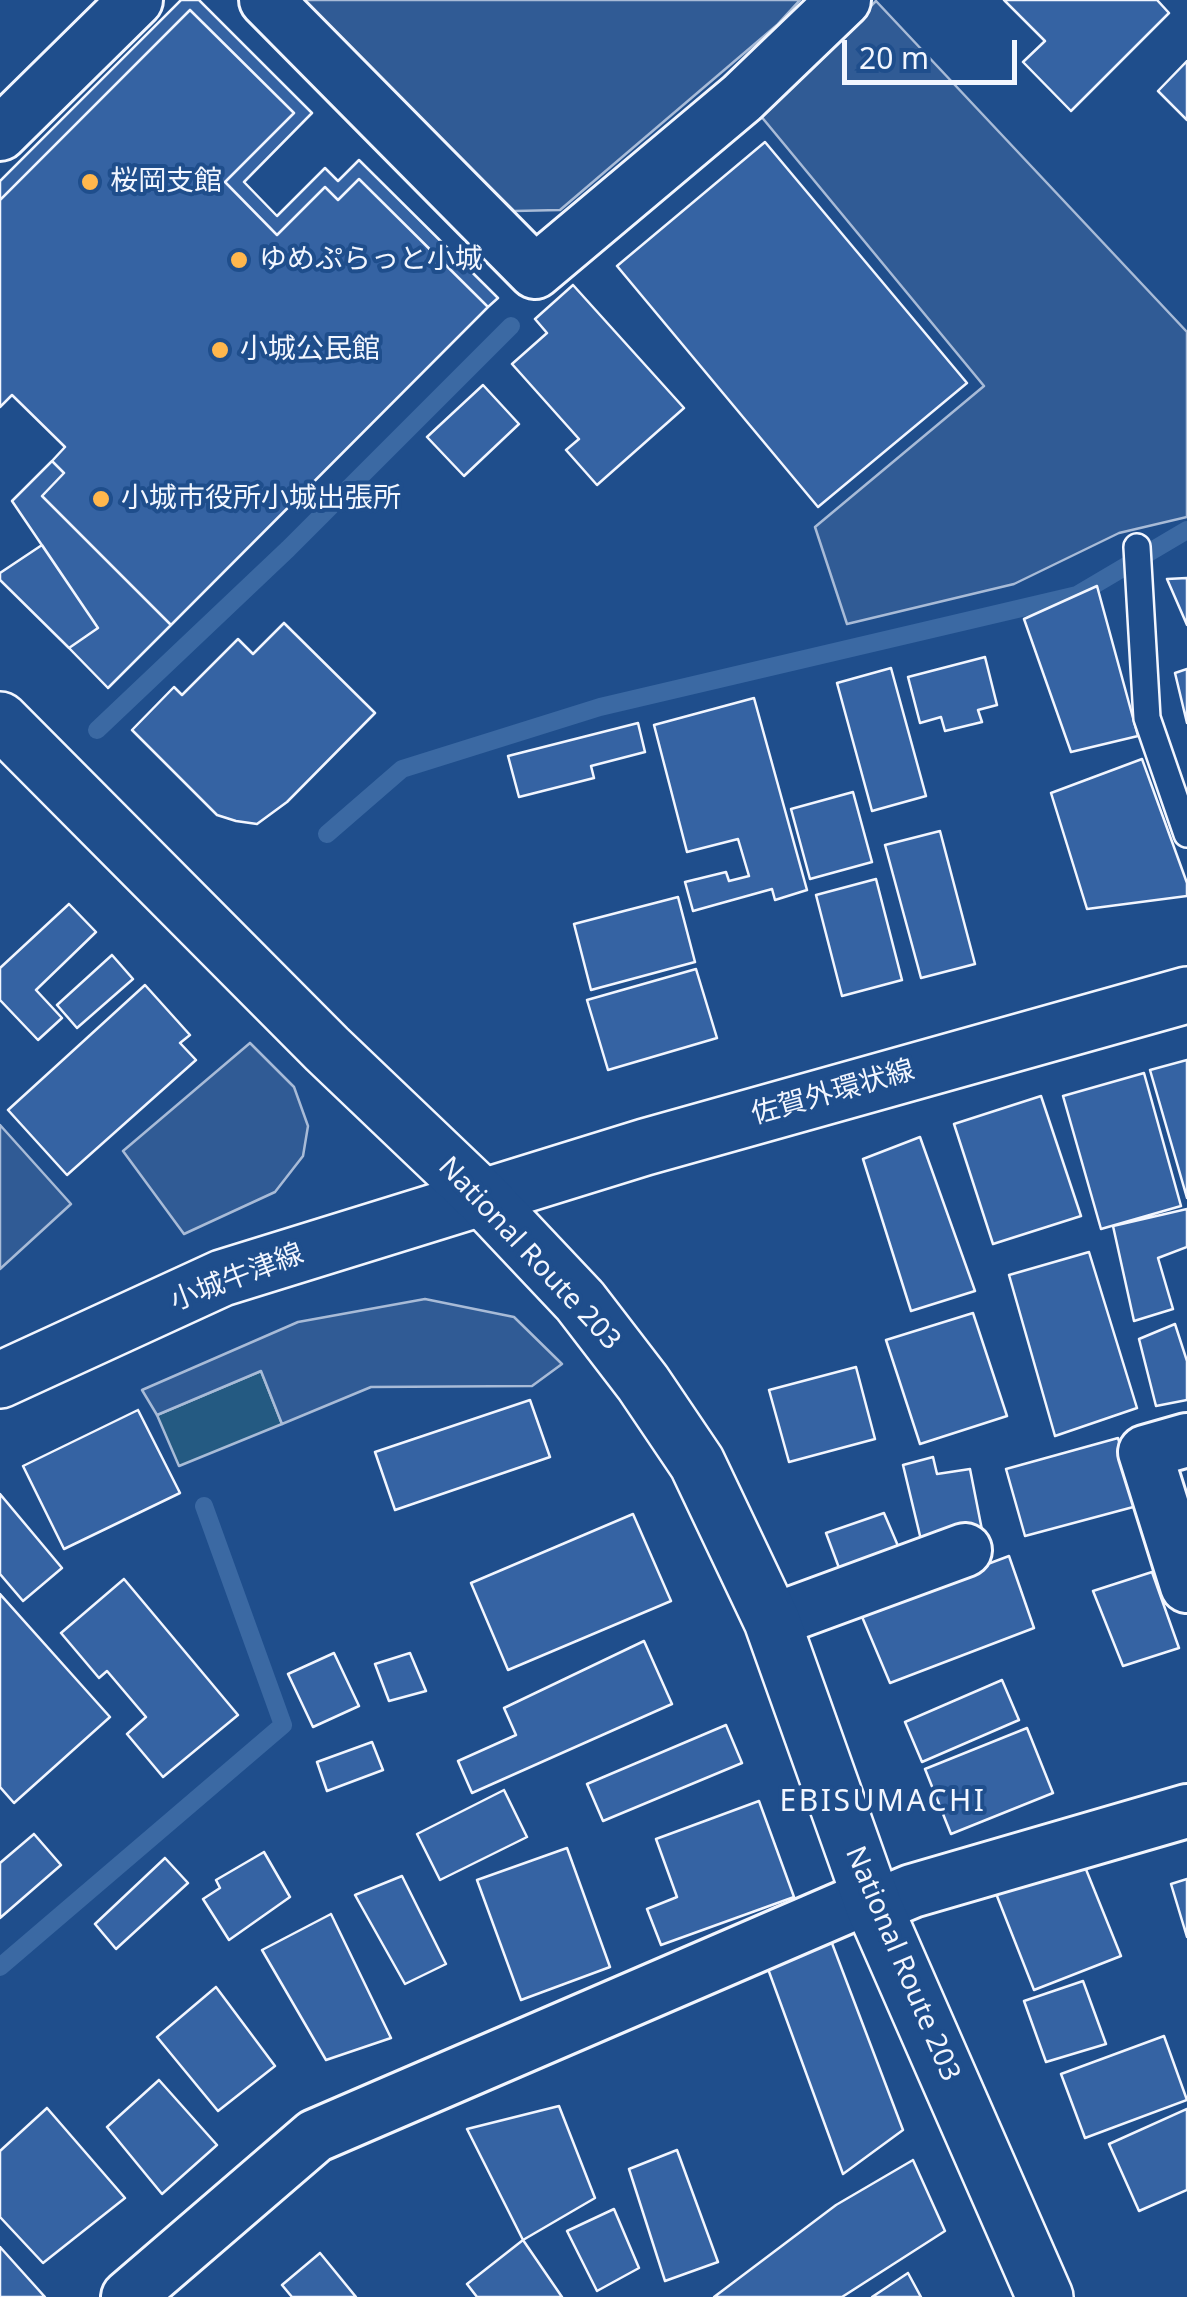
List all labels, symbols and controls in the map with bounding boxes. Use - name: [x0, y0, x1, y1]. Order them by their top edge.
- scale bar: [847, 20, 1022, 82]
- text: 20 m: [859, 37, 929, 78]
- place label: 桜岡支館: [110, 165, 222, 199]
- marker: 桜岡支館: [79, 171, 101, 193]
- place label: ゆめぷらっと小城: [259, 243, 483, 277]
- marker: ゆめぷらっと小城: [228, 249, 250, 271]
- place label: 小城公民館: [240, 333, 380, 367]
- marker: 小城公民館: [209, 339, 231, 361]
- place label: 小城市役所小城出張所: [121, 482, 401, 516]
- marker: 小城市役所小城出張所: [90, 488, 112, 510]
- street label: 佐賀外環状線: [748, 1054, 918, 1132]
- street label: National Route 203: [431, 1151, 627, 1357]
- street label: 小城牛津線: [166, 1237, 308, 1319]
- district label: EBISUMACHI: [780, 1784, 986, 1820]
- street label: National Route 203: [837, 1842, 967, 2086]

